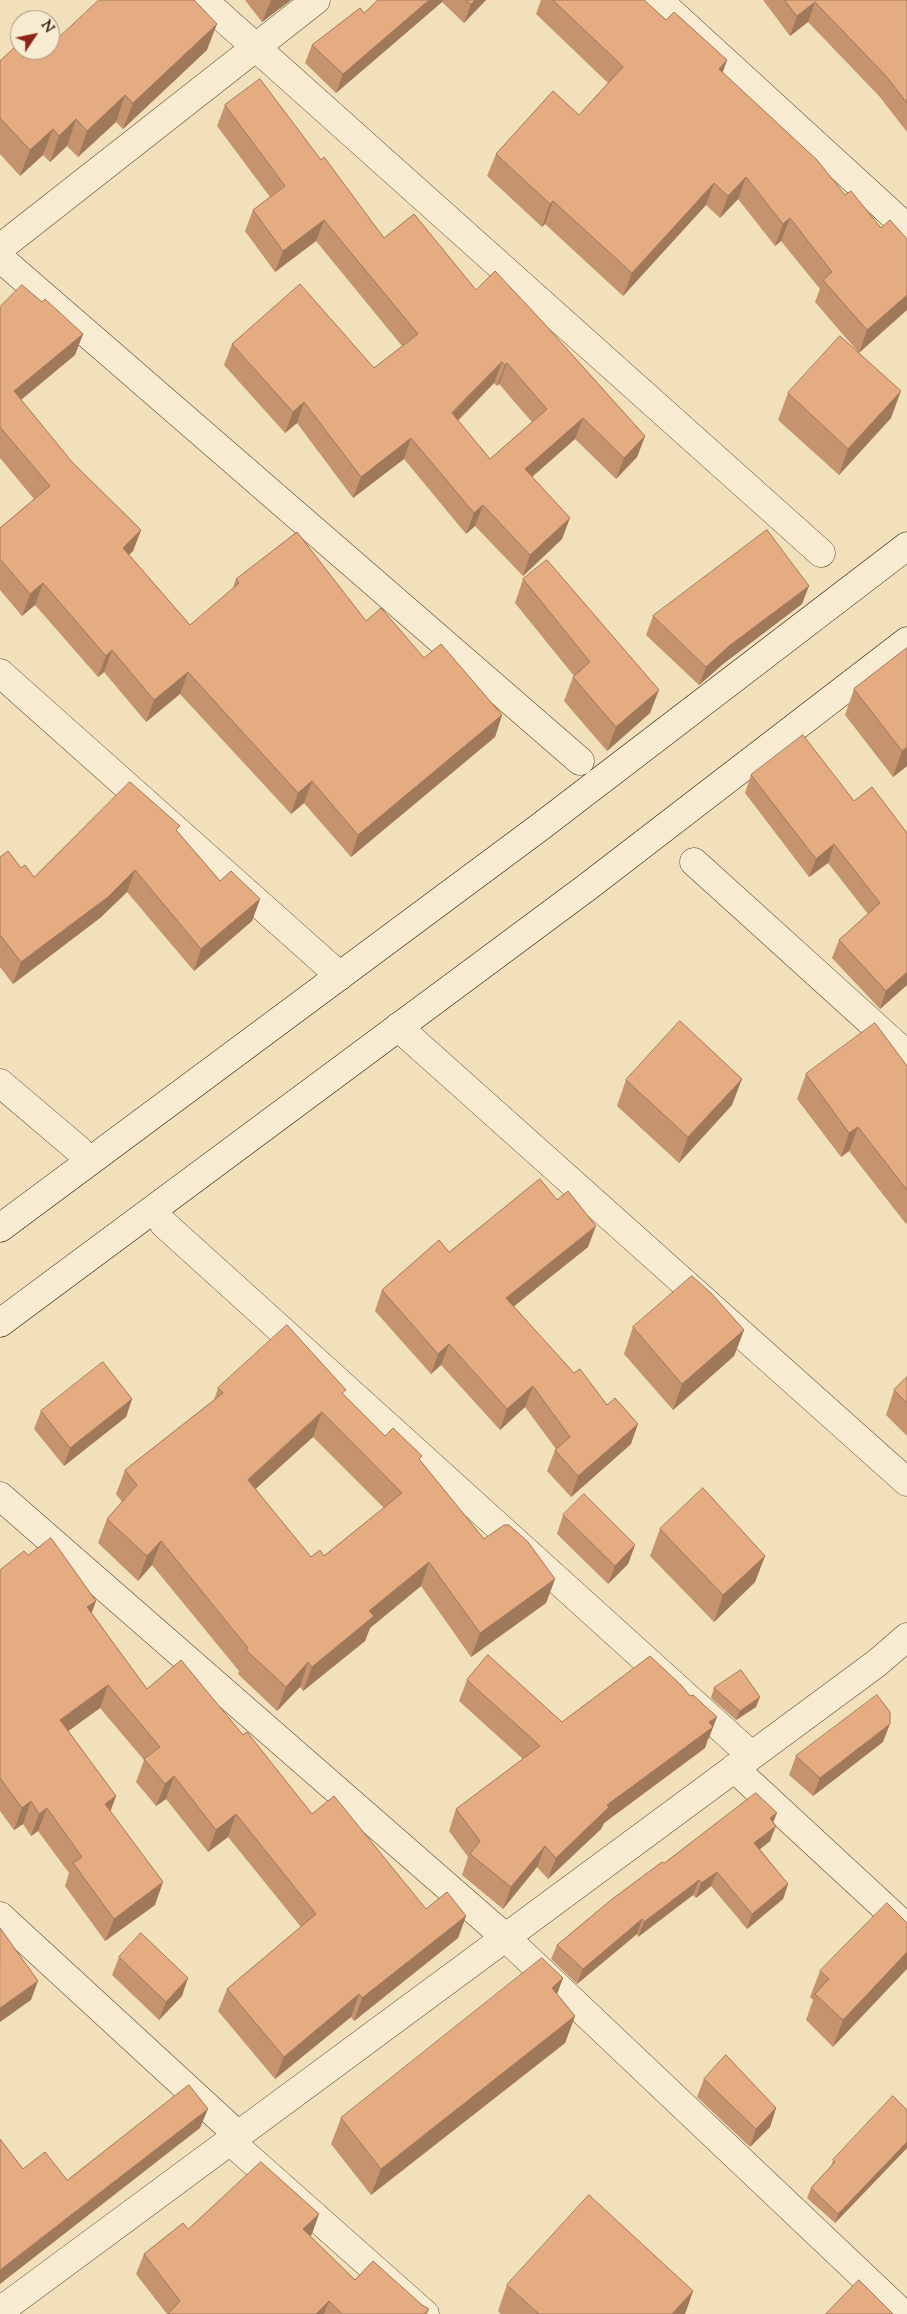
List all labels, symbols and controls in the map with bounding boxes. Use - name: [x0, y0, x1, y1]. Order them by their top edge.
- north arrow: [10, 10, 60, 60]
- text: N: [35, 17, 58, 37]

